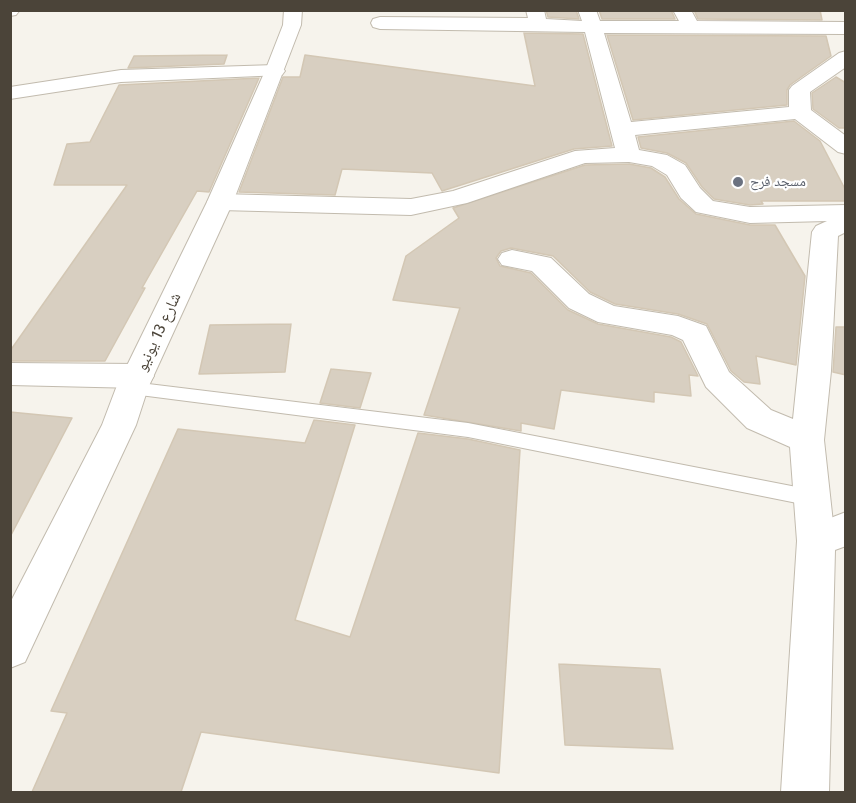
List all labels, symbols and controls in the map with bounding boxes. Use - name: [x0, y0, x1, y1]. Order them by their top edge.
- place label: مسجد فرح: [750, 174, 806, 190]
- marker: مسجد فرح: [731, 175, 745, 189]
- street label: شارع 13 يونيو: [132, 290, 186, 374]

